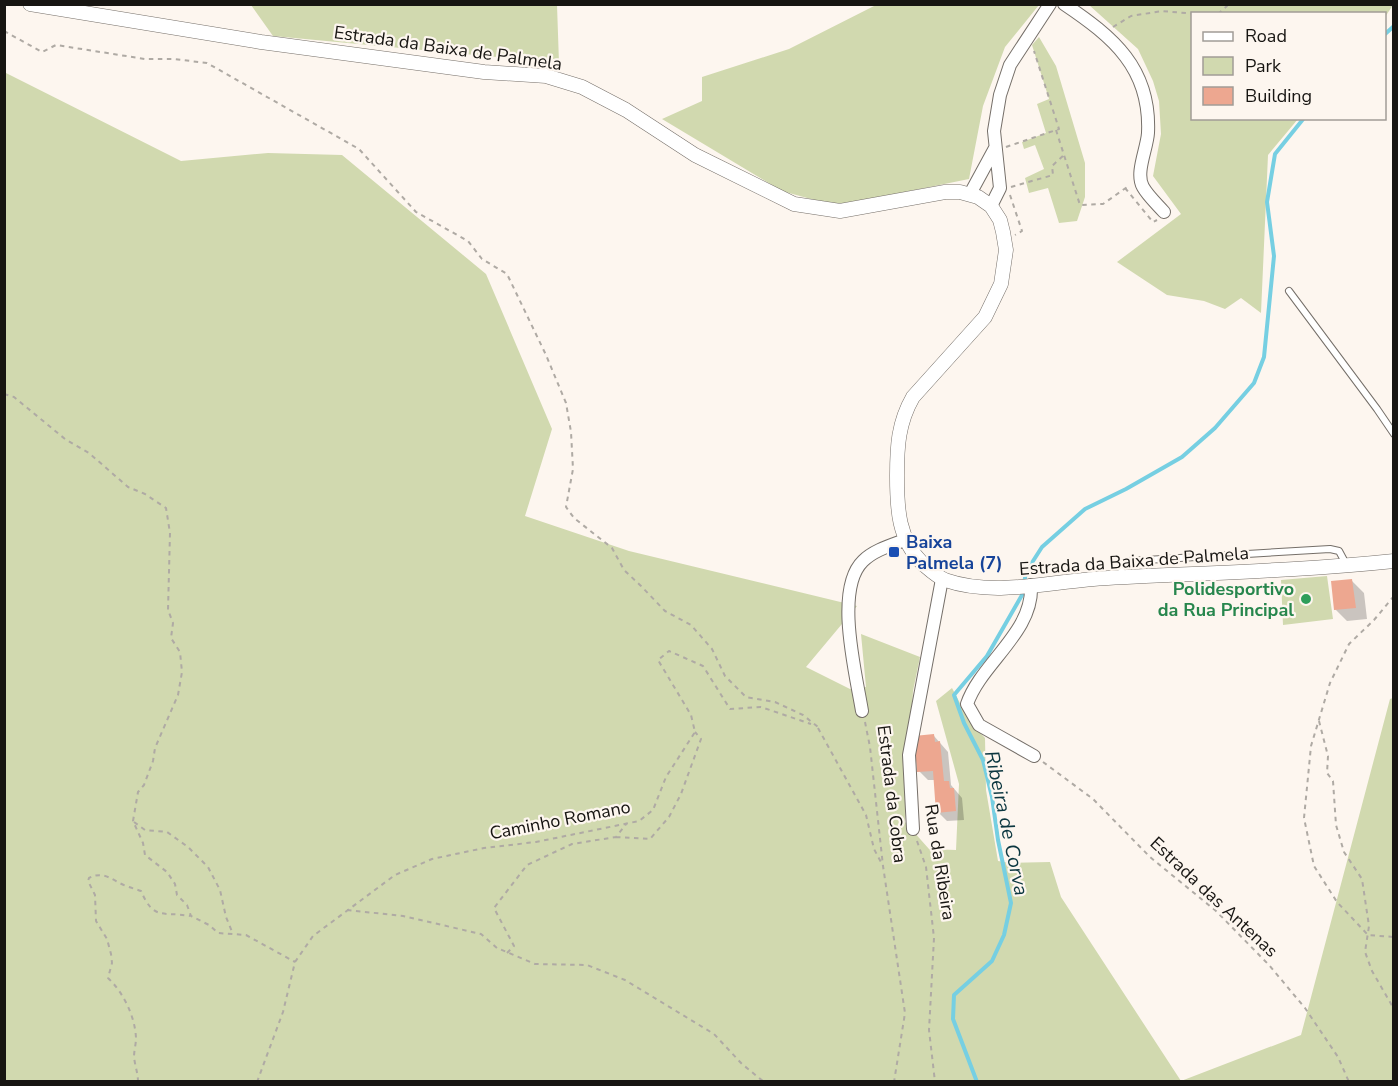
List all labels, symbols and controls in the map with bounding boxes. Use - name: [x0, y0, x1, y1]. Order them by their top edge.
- legend: [1191, 12, 1386, 120]
- street label: Estrada da Baixa de Palmela: [332, 20, 564, 76]
- text: Road: [1245, 24, 1287, 48]
- text: Park: [1245, 54, 1282, 78]
- text: Building: [1245, 84, 1312, 108]
- place label: Baixa Palmela (7): [906, 530, 1003, 575]
- street label: Estrada da Baixa de Palmela: [1018, 541, 1250, 581]
- marker: Baixa Palmela (7): [887, 545, 901, 559]
- place label: Polidesportivo da Rua Principal: [1158, 577, 1294, 622]
- marker: Polidesportivo da Rua Principal: [1299, 592, 1313, 606]
- street label: Estrada da Cobra: [872, 724, 912, 864]
- water label: Ribeira de Corva: [978, 748, 1035, 898]
- street label: Caminho Romano: [487, 795, 633, 845]
- street label: Rua da Ribeira: [919, 802, 961, 922]
- street label: Estrada das Antenas: [1145, 831, 1283, 963]

